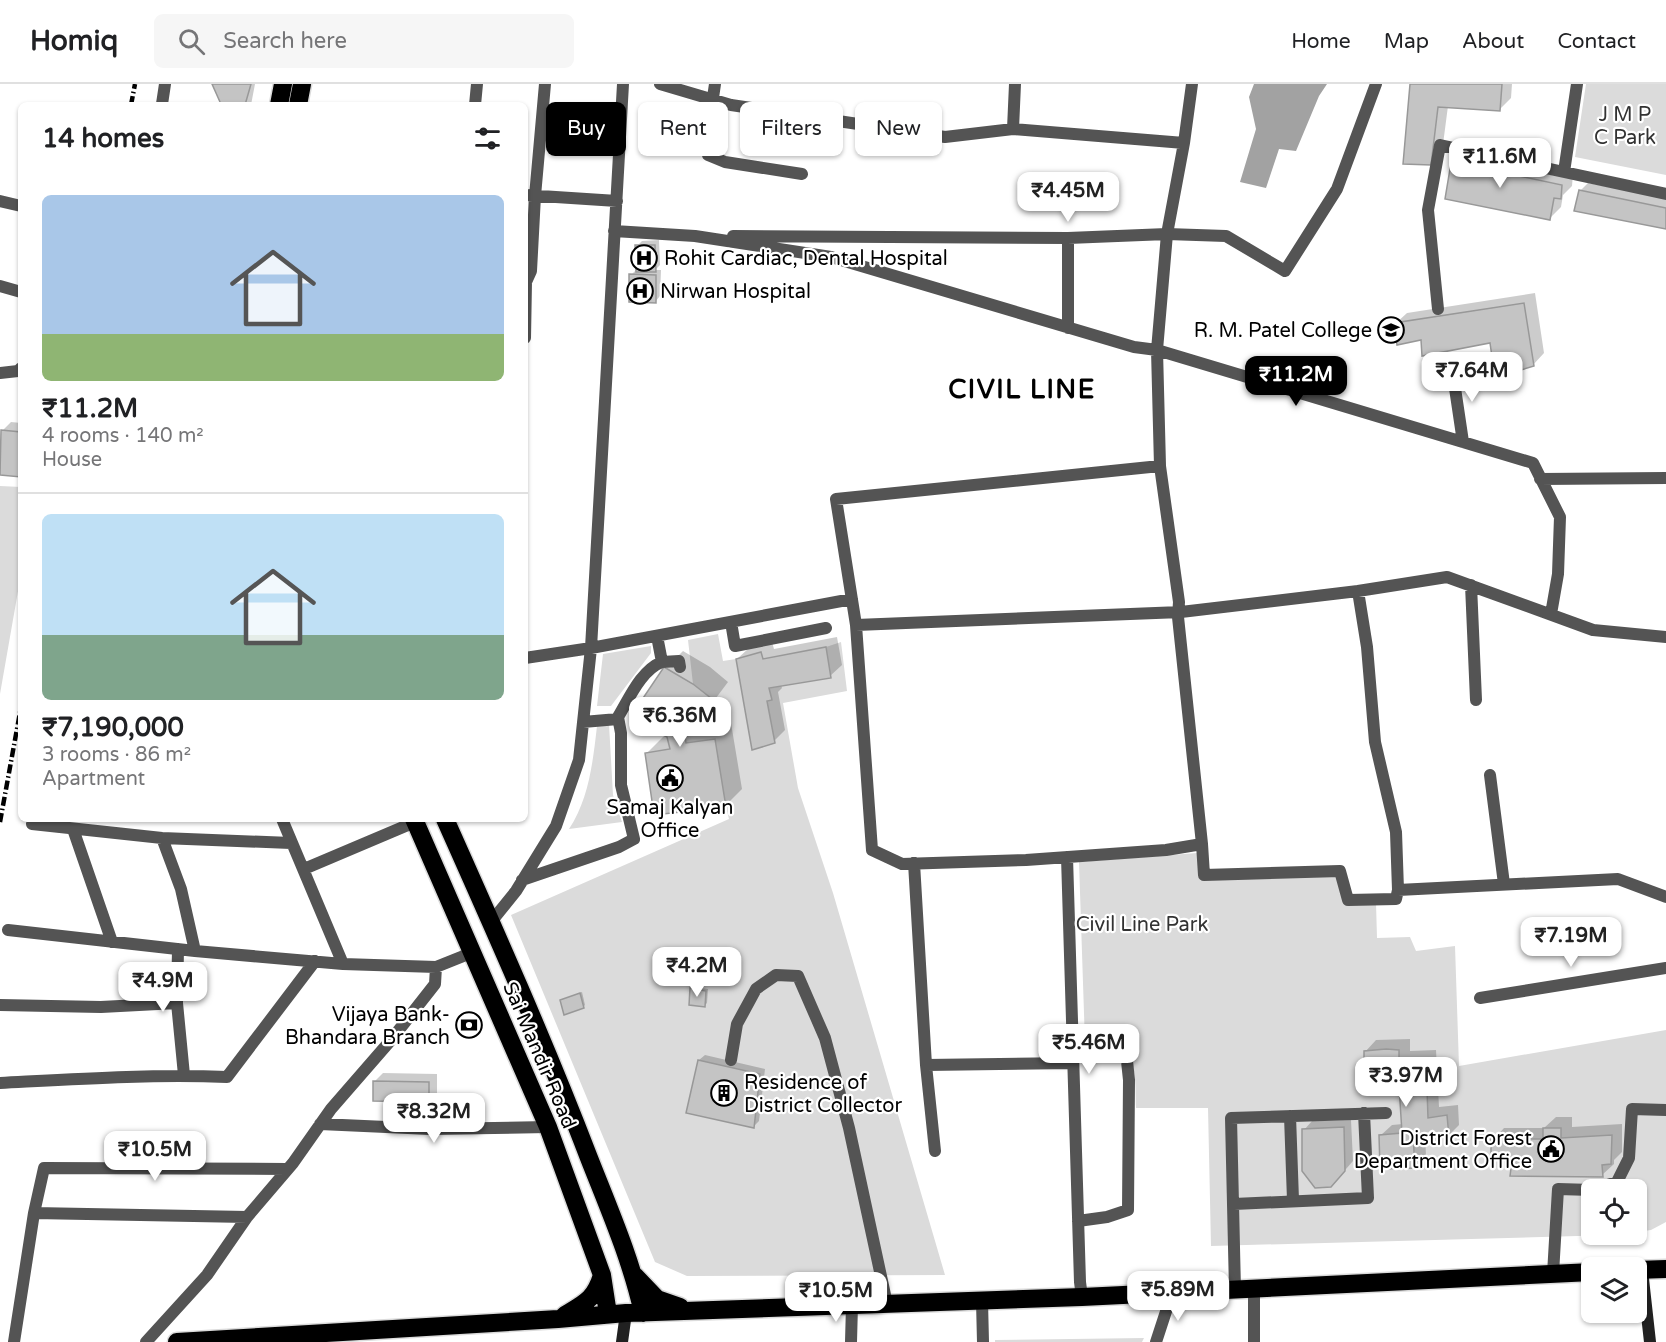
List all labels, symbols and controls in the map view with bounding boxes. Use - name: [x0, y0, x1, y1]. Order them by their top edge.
- search box: [154, 14, 574, 68]
- text: Homiq: [30, 24, 118, 58]
- icon: search: [175, 25, 208, 58]
- text: Search here: [223, 28, 347, 54]
- text: Home: [1291, 29, 1351, 54]
- text: Map: [1384, 29, 1429, 54]
- text: About: [1462, 29, 1524, 54]
- text: Contact: [1557, 29, 1636, 54]
- chip: Buy: [546, 102, 626, 156]
- chip: Rent: [638, 102, 728, 156]
- chip: Filters: [740, 102, 843, 156]
- chip: New: [855, 102, 942, 156]
- park label: J M P C Park: [1594, 103, 1656, 150]
- icon: filters: [471, 122, 504, 155]
- text: 14 homes: [42, 123, 164, 154]
- pin: ₹11.6M: [1451, 138, 1549, 189]
- text: ₹11.6M: [1463, 145, 1537, 169]
- pin: ₹4.45M: [1019, 172, 1117, 223]
- text: ₹4.45M: [1031, 179, 1105, 203]
- icon: home: [219, 234, 327, 342]
- hospital icon: Rohit Cardiac, Dental Hospital: [629, 243, 659, 273]
- place label: Rohit Cardiac, Dental Hospital: [664, 247, 948, 271]
- hospital icon: Nirwan Hospital: [625, 276, 655, 306]
- place label: Nirwan Hospital: [660, 280, 811, 304]
- school or university icon: R. M. Patel College: [1376, 315, 1406, 345]
- place label: R. M. Patel College: [1194, 319, 1372, 343]
- pin: ₹7.64M: [1423, 352, 1521, 403]
- pin: ₹11.2M: [1247, 356, 1345, 407]
- text: ₹7.64M: [1436, 359, 1508, 383]
- text: ₹11.2M: [1259, 363, 1333, 387]
- district label: CIVIL LINE: [948, 374, 1096, 405]
- text: ₹11.2M: [42, 393, 138, 424]
- text: 4 rooms · 140 m²: [42, 424, 204, 448]
- text: House: [42, 448, 102, 472]
- icon: home: [219, 553, 327, 661]
- pin: ₹6.36M: [631, 697, 729, 748]
- text: ₹6.36M: [643, 704, 717, 728]
- text: ₹7,190,000: [42, 712, 184, 743]
- text: 3 rooms · 86 m²: [42, 743, 191, 767]
- public building icon: Samaj Kalyan Office: [655, 763, 685, 793]
- text: Apartment: [42, 767, 145, 791]
- place label: Samaj Kalyan Office: [606, 796, 734, 843]
- park label: Civil Line Park: [1076, 913, 1208, 937]
- pin: ₹7.19M: [1522, 917, 1620, 968]
- text: ₹7.19M: [1535, 924, 1607, 948]
- pin: ₹4.2M: [655, 947, 739, 998]
- text: ₹4.2M: [666, 954, 728, 978]
- pin: ₹4.9M: [121, 962, 205, 1013]
- text: ₹4.9M: [132, 969, 194, 993]
- street label: Sai Mandir Road: [497, 978, 581, 1132]
- place label: Vijaya Bank- Bhandara Branch: [285, 1003, 450, 1050]
- bank icon: Vijaya Bank- Bhandara Branch: [454, 1010, 484, 1040]
- pin: ₹5.46M: [1040, 1024, 1138, 1075]
- text: ₹5.46M: [1052, 1031, 1126, 1055]
- pin: ₹3.97M: [1357, 1057, 1455, 1108]
- text: ₹3.97M: [1369, 1064, 1443, 1088]
- place label: Residence of District Collector: [744, 1071, 902, 1118]
- building icon: Residence of District Collector: [709, 1078, 739, 1108]
- pin: ₹8.32M: [385, 1093, 483, 1144]
- text: ₹8.32M: [397, 1100, 471, 1124]
- place label: District Forest Department Office: [1354, 1127, 1532, 1174]
- pin: ₹10.5M: [106, 1131, 204, 1182]
- public building icon: District Forest Department Office: [1536, 1134, 1566, 1164]
- text: ₹10.5M: [118, 1138, 192, 1162]
- map controls: [1581, 1179, 1647, 1323]
- button: locate: [1581, 1179, 1647, 1245]
- button: layers: [1581, 1257, 1647, 1323]
- pin: ₹5.89M: [1129, 1271, 1227, 1322]
- pin: ₹10.5M: [787, 1272, 885, 1323]
- text: ₹5.89M: [1141, 1278, 1215, 1302]
- text: ₹10.5M: [799, 1279, 873, 1303]

